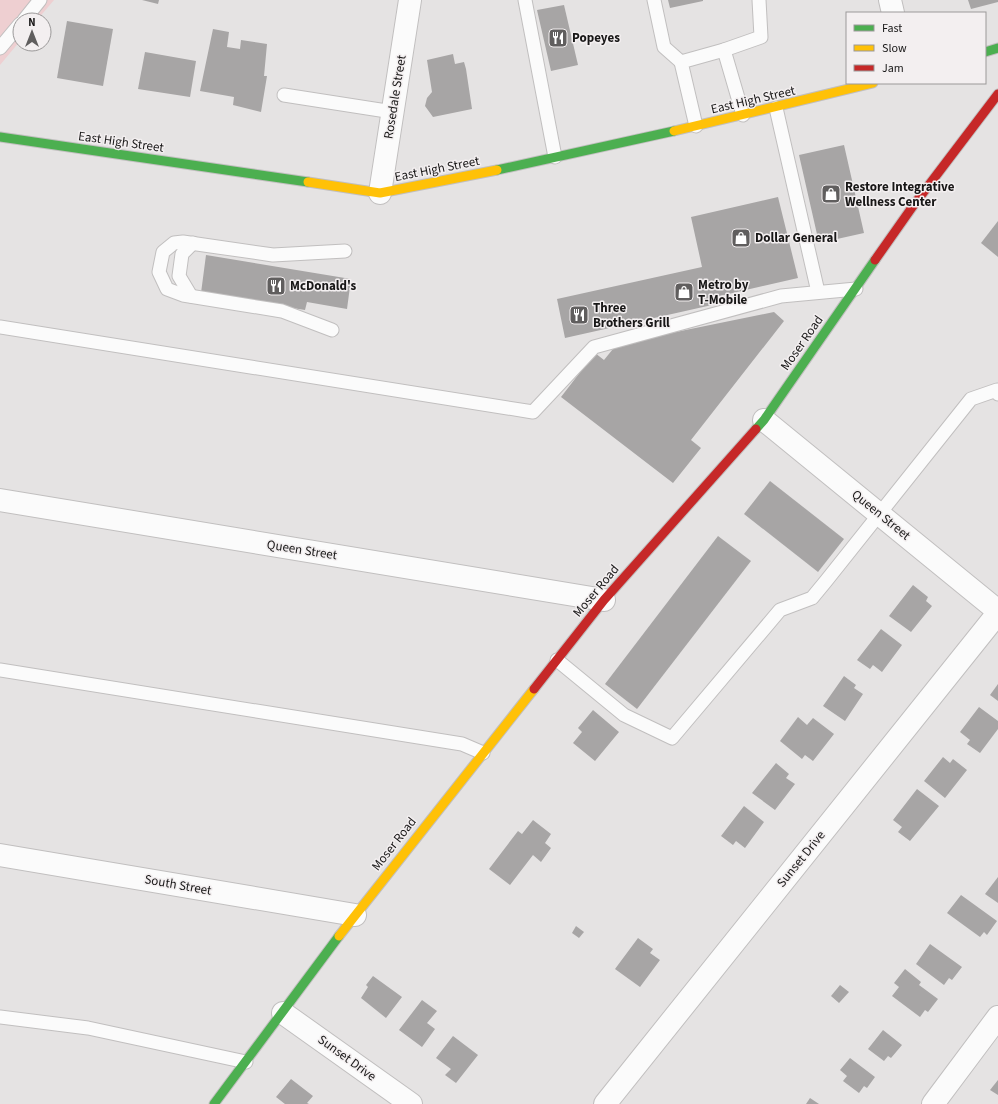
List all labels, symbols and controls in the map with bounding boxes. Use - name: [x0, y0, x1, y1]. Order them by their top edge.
- north arrow: [12, 12, 52, 52]
- legend: [846, 12, 986, 84]
- text: N: [28, 15, 36, 30]
- text: Fast: [882, 20, 902, 37]
- restaurant icon: Popeyes: [547, 27, 569, 49]
- place label: Popeyes: [572, 29, 620, 47]
- text: Slow: [882, 40, 907, 57]
- street label: Rosedale Street: [379, 53, 411, 140]
- text: Jam: [882, 60, 904, 77]
- street label: East High Street: [709, 81, 798, 118]
- street label: East High Street: [77, 127, 165, 157]
- street label: East High Street: [393, 152, 482, 186]
- place label: Restore Integrative Wellness Center: [845, 178, 955, 211]
- shop icon: Restore Integrative Wellness Center: [820, 183, 842, 205]
- shop icon: Dollar General: [730, 227, 752, 249]
- place label: Dollar General: [755, 229, 837, 247]
- restaurant icon: McDonald's: [265, 275, 287, 297]
- place label: Metro by T-Mobile: [698, 276, 749, 309]
- place label: McDonald's: [290, 277, 357, 295]
- shop icon: Metro by T-Mobile: [673, 281, 695, 303]
- place label: Three Brothers Grill: [593, 299, 670, 332]
- restaurant icon: Three Brothers Grill: [568, 304, 590, 326]
- street label: Moser Road: [776, 312, 828, 374]
- street label: Queen Street: [848, 486, 915, 545]
- street label: Queen Street: [266, 536, 339, 565]
- street label: Moser Road: [569, 561, 623, 621]
- street label: Moser Road: [367, 813, 421, 875]
- street label: Sunset Drive: [773, 827, 829, 891]
- street label: South Street: [143, 870, 213, 900]
- street label: Sunset Drive: [314, 1031, 380, 1085]

